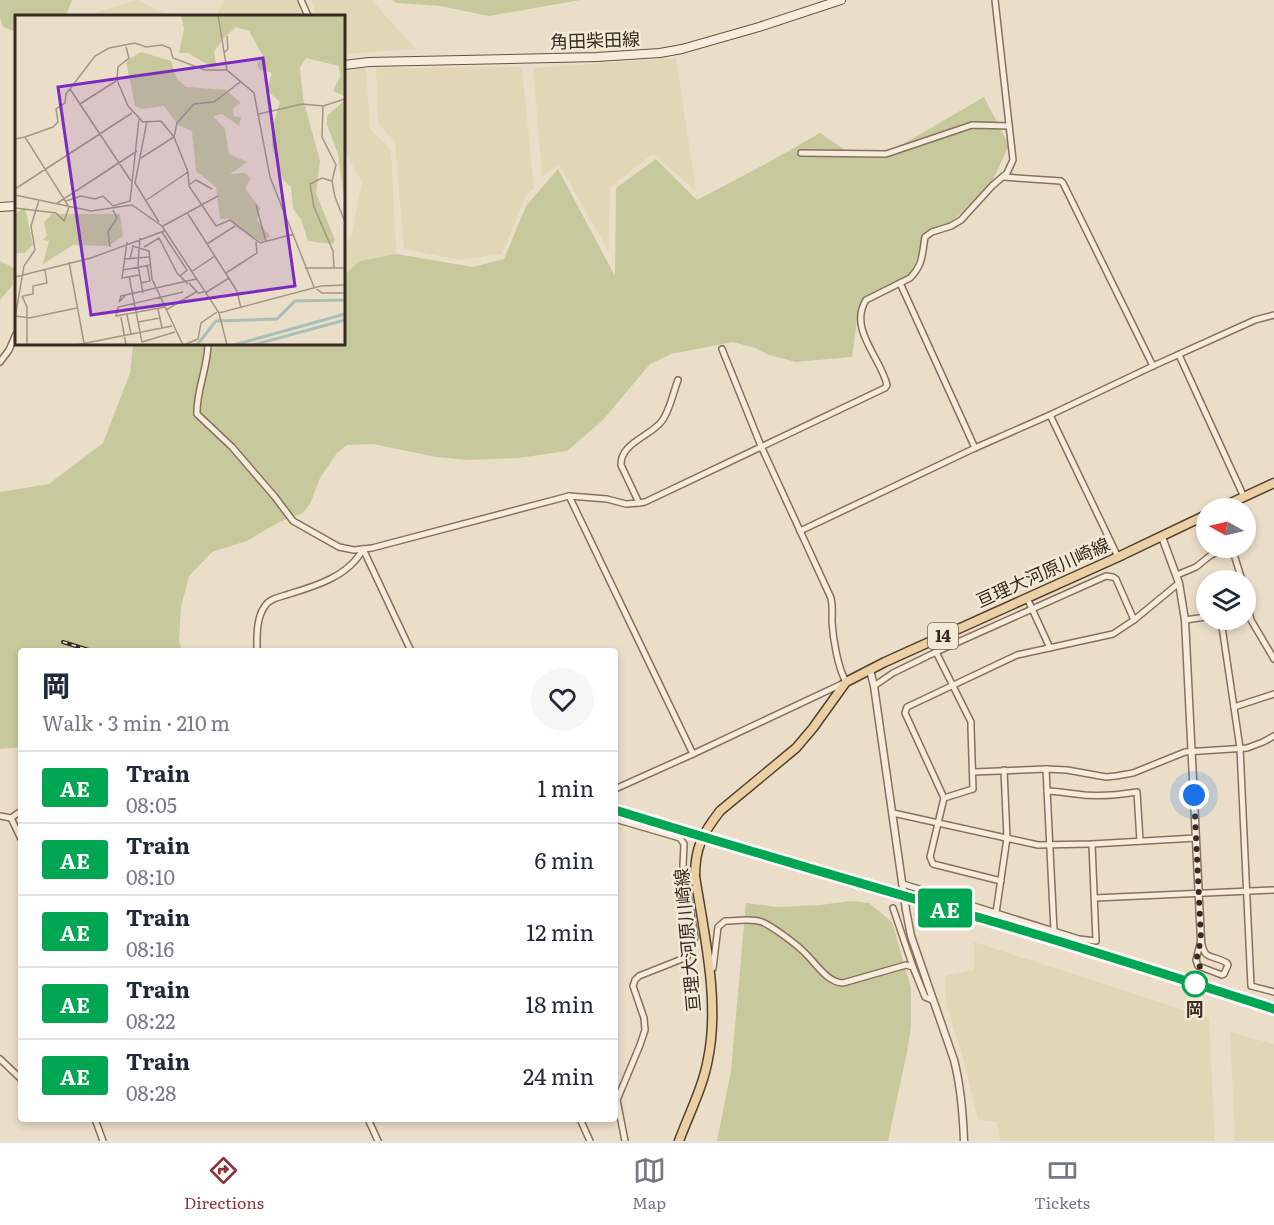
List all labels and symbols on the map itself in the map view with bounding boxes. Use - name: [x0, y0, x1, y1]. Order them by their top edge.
- inset map: [15, 15, 345, 345]
- street label: 角田柴田線: [550, 24, 640, 55]
- north arrow: [1196, 498, 1256, 558]
- street label: 亘理大河原川崎線: [971, 530, 1114, 613]
- road number: 14: [928, 623, 958, 649]
- your location: [1179, 780, 1209, 810]
- street label: 亘理大河原川崎線: [667, 867, 706, 1013]
- line badge: AE: [918, 888, 972, 928]
- marker: 岡: [1182, 971, 1208, 997]
- place label: 岡: [1186, 995, 1204, 1022]

